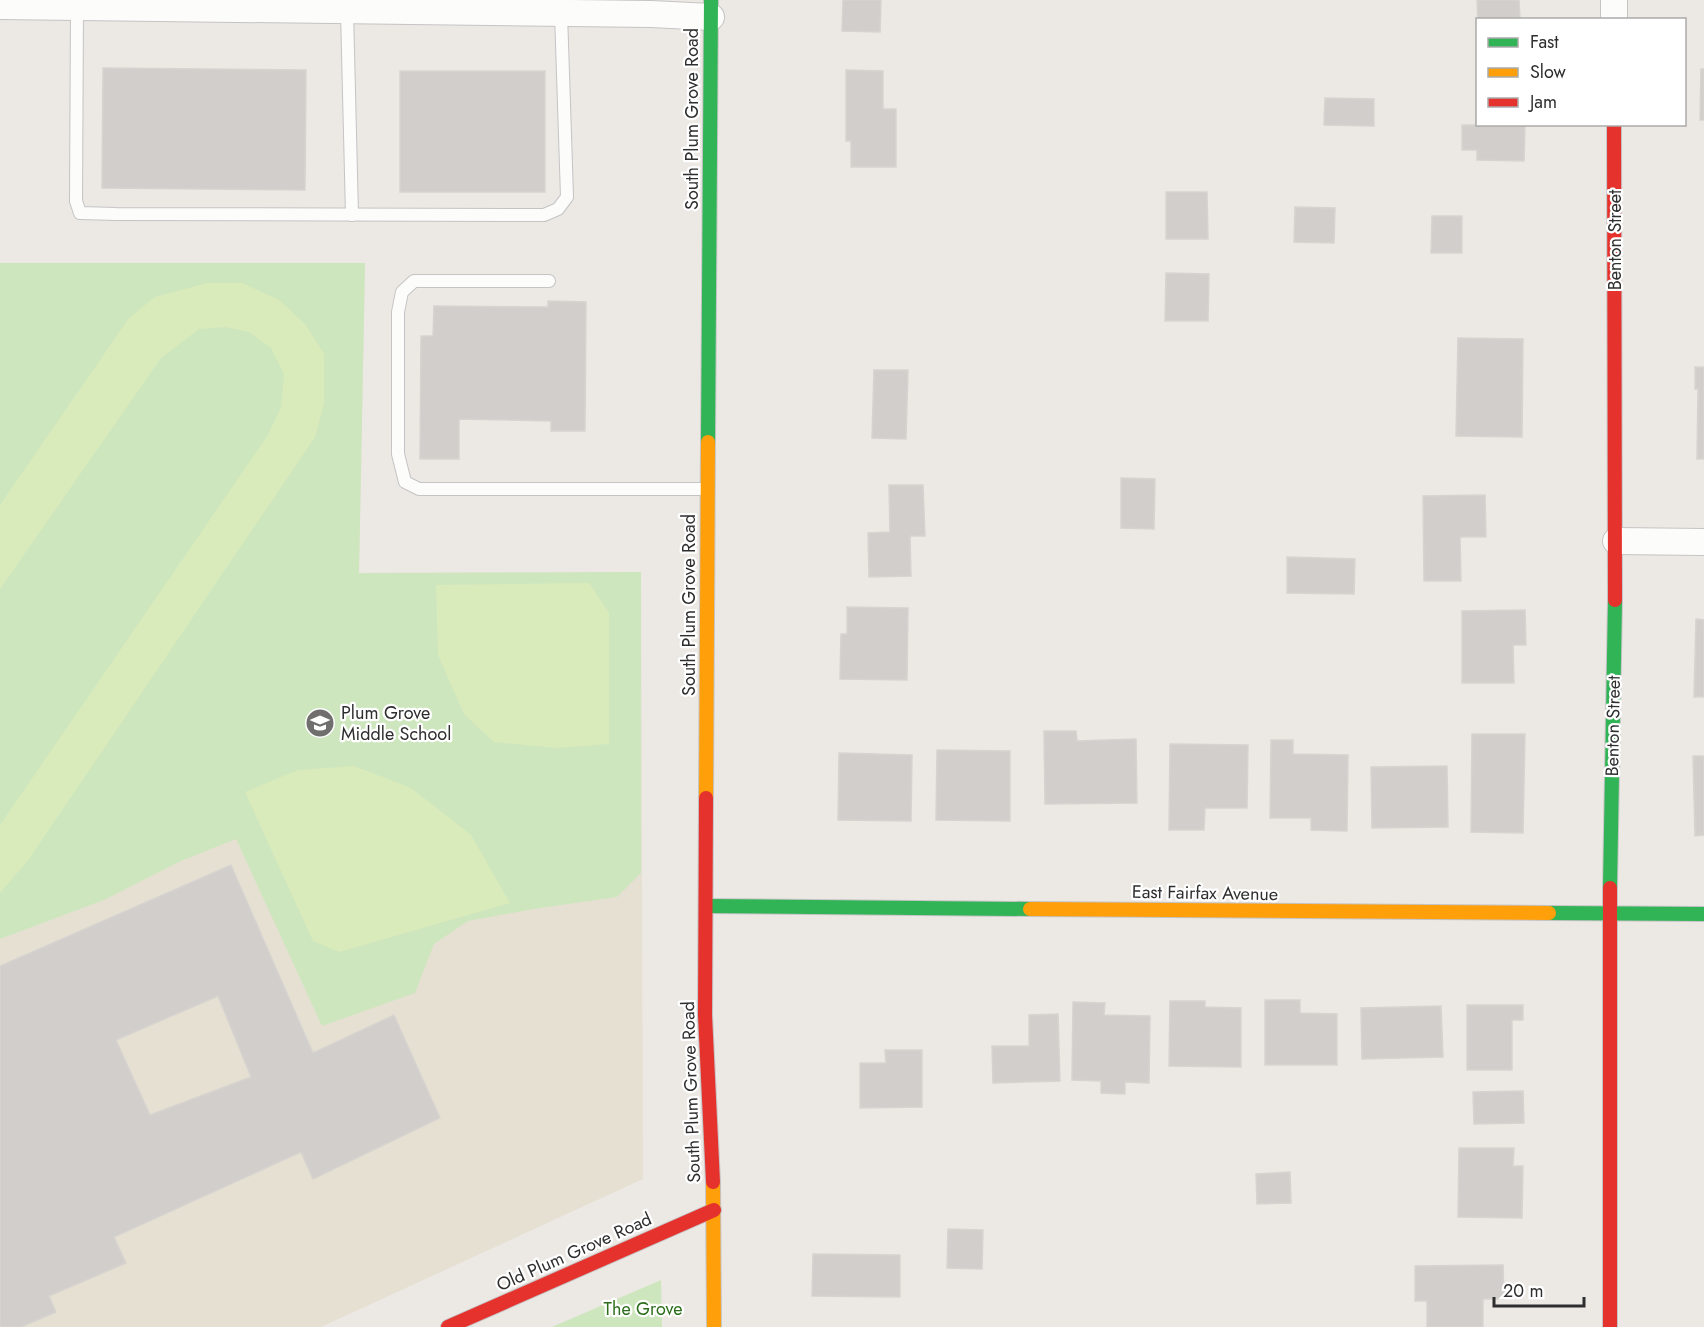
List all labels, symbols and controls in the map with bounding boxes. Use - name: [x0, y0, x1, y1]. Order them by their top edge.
- legend: [1476, 18, 1686, 126]
- street label: South Plum Grove Road: [679, 28, 705, 210]
- text: Fast: [1530, 29, 1559, 55]
- text: Slow: [1530, 59, 1567, 85]
- text: Jam: [1528, 89, 1557, 115]
- street label: Benton Street: [1602, 189, 1628, 290]
- street label: South Plum Grove Road: [676, 514, 702, 696]
- street label: Benton Street: [1599, 675, 1627, 777]
- place label: Plum Grove Middle School: [341, 700, 451, 747]
- school or university icon: Plum Grove Middle School: [304, 707, 336, 739]
- street label: East Fairfax Avenue: [1132, 879, 1278, 907]
- street label: South Plum Grove Road: [675, 1001, 707, 1183]
- street label: Old Plum Grove Road: [492, 1206, 656, 1298]
- scale bar: [1494, 1270, 1584, 1308]
- text: 20 m: [1503, 1278, 1543, 1304]
- park label: The Grove: [604, 1296, 682, 1322]

